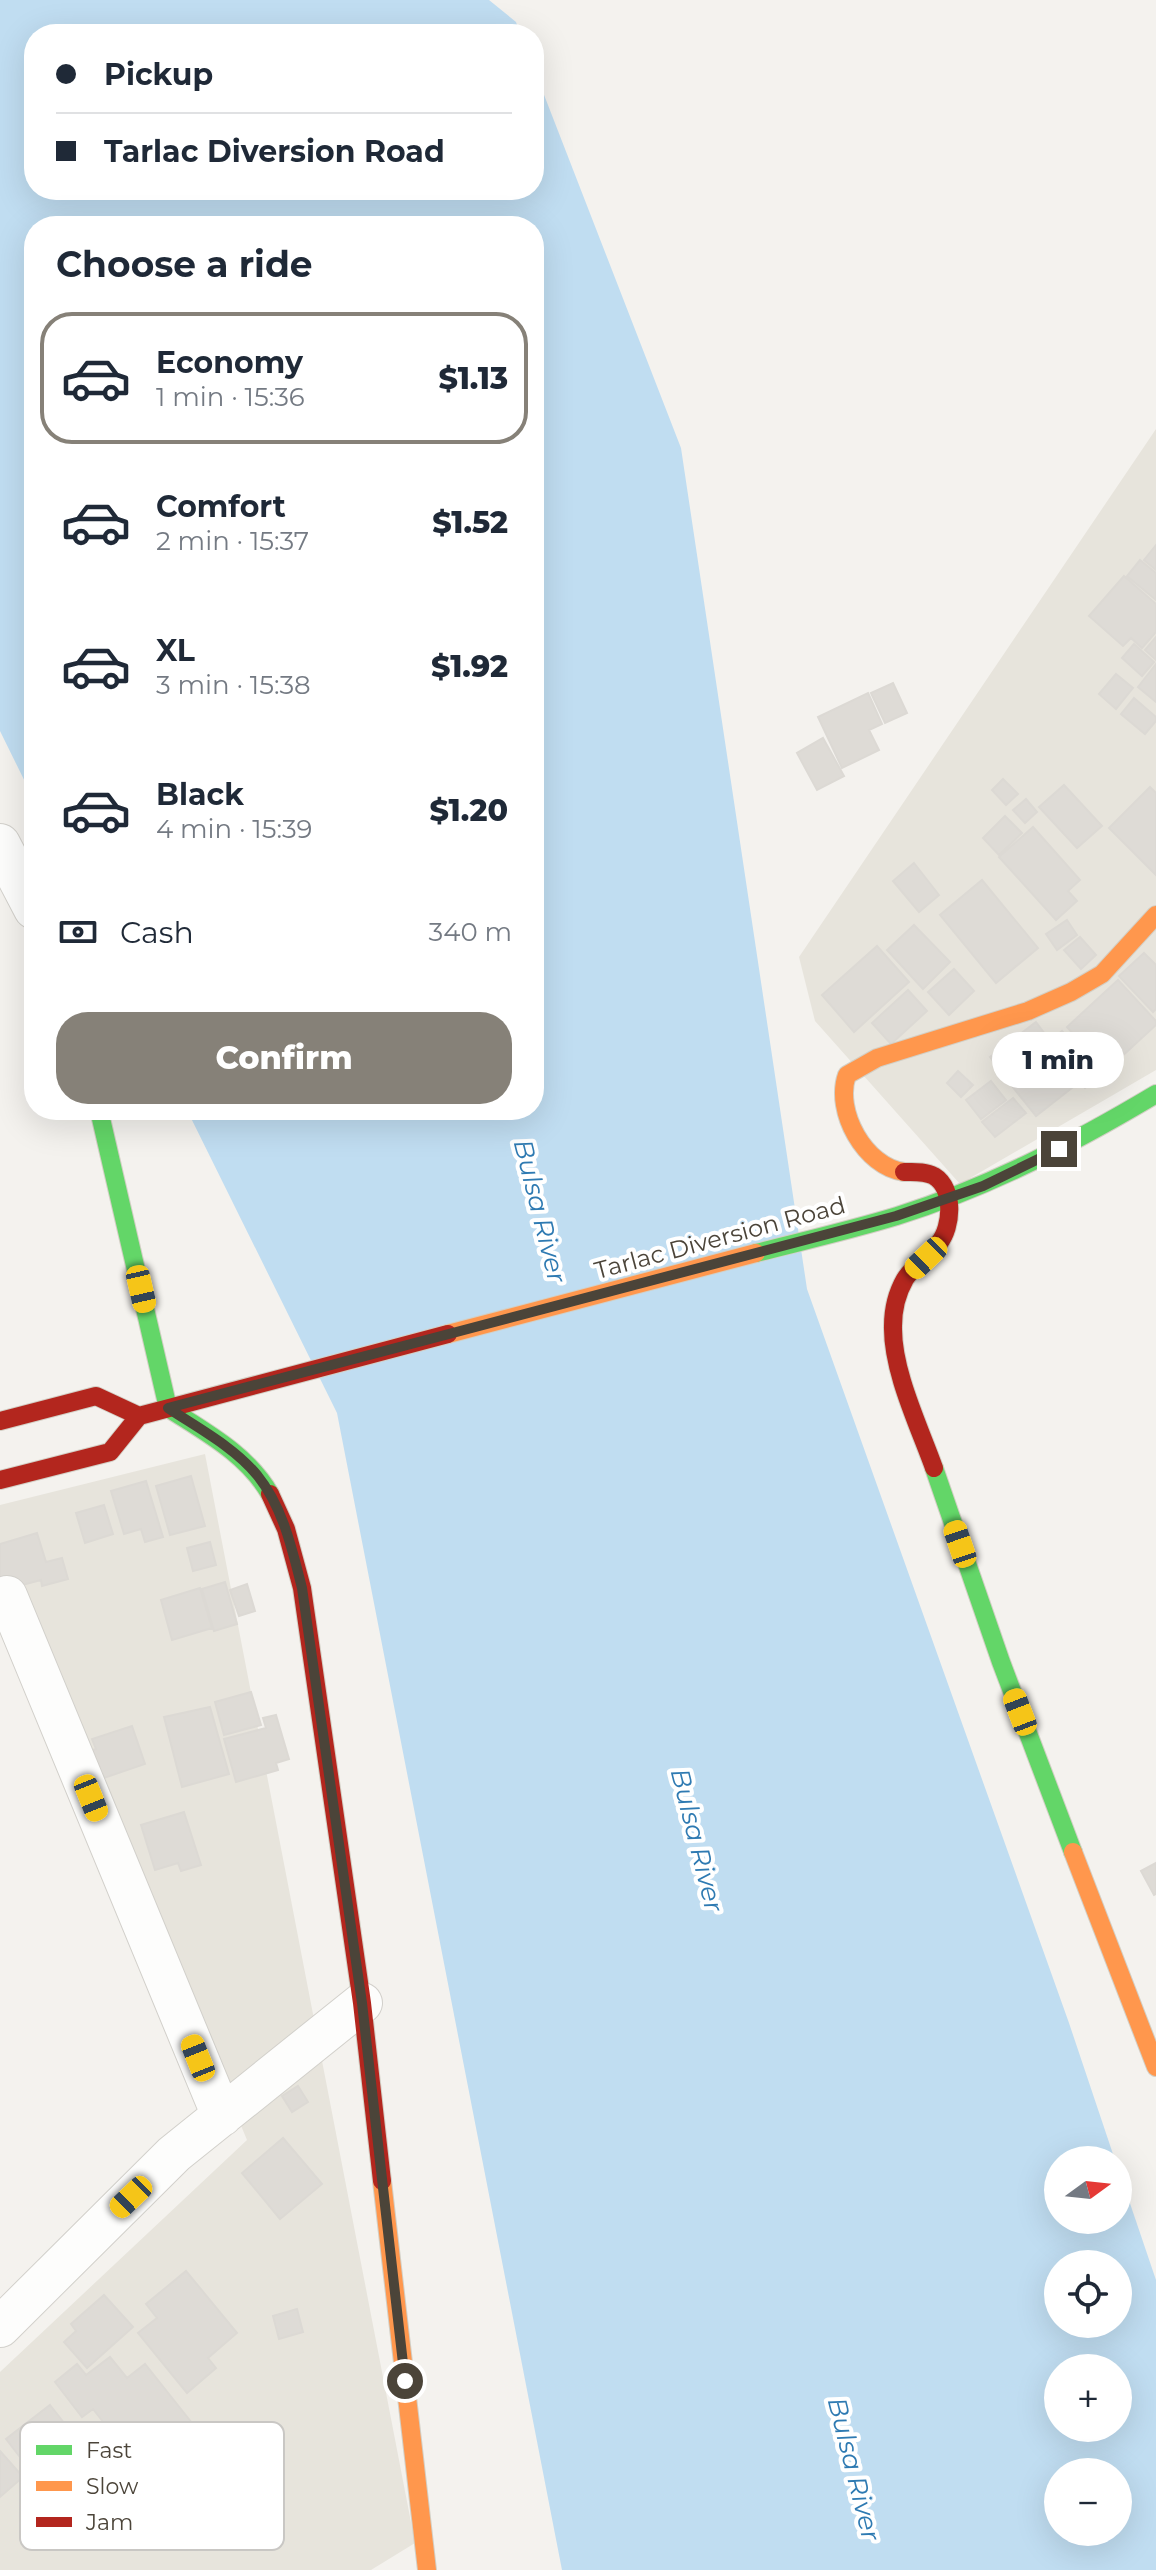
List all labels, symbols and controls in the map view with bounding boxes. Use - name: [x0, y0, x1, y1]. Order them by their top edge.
- text: Pickup: [104, 56, 213, 93]
- text: Tarlac Diversion Road: [104, 133, 445, 170]
- text: Choose a ride: [56, 242, 313, 286]
- icon: car: [60, 342, 132, 414]
- text: Economy: [156, 344, 303, 381]
- text: $1.13: [439, 360, 508, 397]
- text: 1 min · 15:36: [156, 381, 305, 413]
- icon: car: [60, 486, 132, 558]
- text: Comfort: [156, 488, 286, 525]
- text: $1.52: [432, 504, 508, 541]
- text: 2 min · 15:37: [156, 525, 309, 557]
- icon: car: [60, 630, 132, 702]
- text: XL: [156, 632, 195, 669]
- text: $1.92: [431, 648, 508, 685]
- text: 3 min · 15:38: [156, 669, 311, 701]
- icon: car: [60, 774, 132, 846]
- text: Black: [156, 776, 244, 813]
- text: $1.20: [429, 792, 508, 829]
- text: 4 min · 15:39: [156, 813, 312, 845]
- icon: cash: [56, 910, 100, 954]
- text: Cash: [120, 914, 194, 951]
- text: 340 m: [429, 916, 512, 948]
- button: Confirm: [56, 1012, 512, 1104]
- callout: 1 min: [993, 1033, 1125, 1089]
- text: 1 min: [1022, 1044, 1094, 1076]
- route end: [1041, 1131, 1077, 1167]
- water label: Bulsa River: [507, 1136, 573, 1287]
- street label: Tarlac Diversion Road: [591, 1190, 849, 1285]
- car: [900, 1233, 952, 1283]
- car: [124, 1263, 158, 1315]
- car: [941, 1517, 979, 1571]
- car: [1000, 1685, 1040, 1739]
- water label: Bulsa River: [664, 1765, 730, 1916]
- car: [71, 1771, 111, 1825]
- car: [178, 2031, 218, 2085]
- north arrow: [1044, 2146, 1132, 2234]
- map controls: [1044, 2146, 1132, 2546]
- car: [105, 2172, 157, 2222]
- button: locate: [1044, 2250, 1132, 2338]
- button: +: [1044, 2354, 1132, 2442]
- route start: [387, 2363, 423, 2399]
- water label: Bulsa River: [821, 2394, 887, 2545]
- legend: [20, 2422, 284, 2550]
- text: Fast: [86, 2437, 132, 2464]
- button: −: [1044, 2458, 1132, 2546]
- text: Slow: [86, 2473, 139, 2500]
- text: Jam: [85, 2509, 133, 2536]

